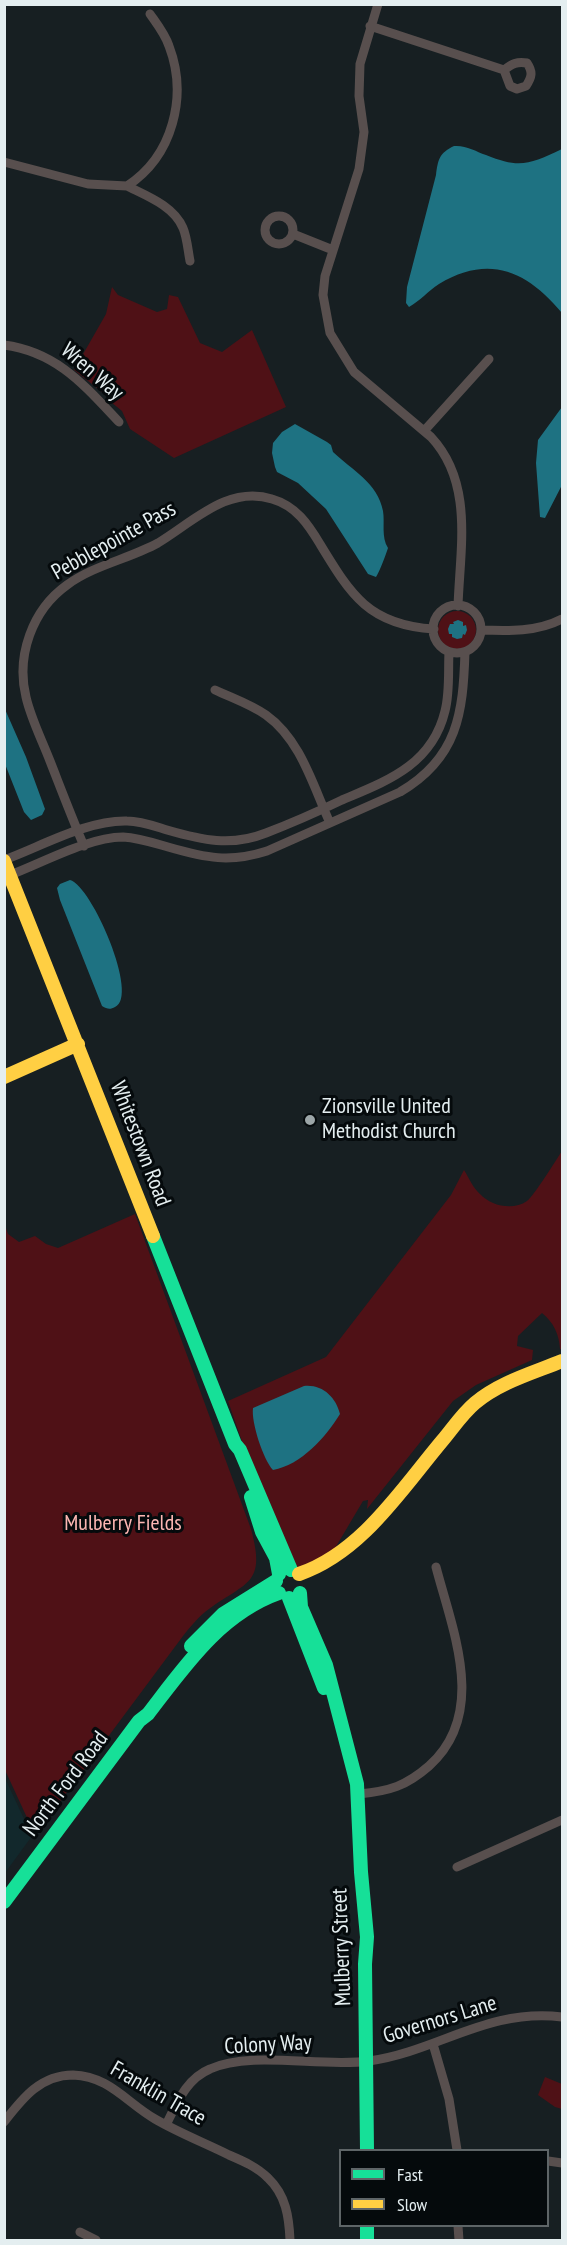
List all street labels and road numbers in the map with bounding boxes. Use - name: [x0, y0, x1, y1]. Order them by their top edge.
- street label: Wren Way: [55, 338, 129, 406]
- street label: Pebblepointe Pass: [47, 496, 181, 586]
- street label: Whitestown Road: [104, 1078, 176, 1210]
- street label: North Ford Road: [18, 1726, 114, 1842]
- street label: Mulberry Street: [327, 1888, 357, 2006]
- street label: Governors Lane: [380, 1990, 500, 2050]
- street label: Colony Way: [224, 2030, 312, 2060]
- street label: Franklin Trace: [106, 2056, 210, 2132]

